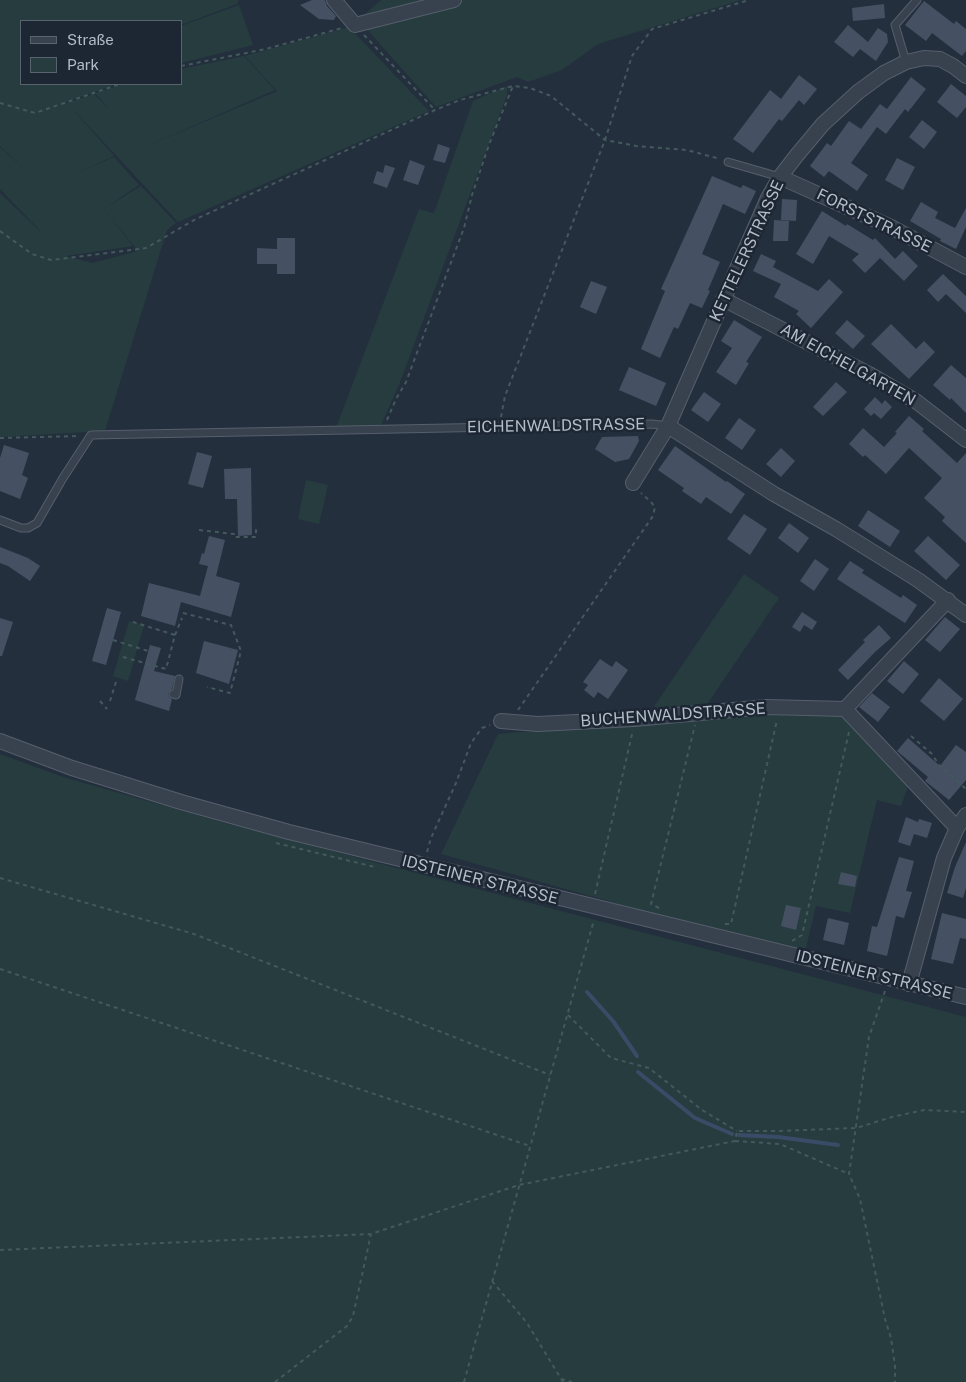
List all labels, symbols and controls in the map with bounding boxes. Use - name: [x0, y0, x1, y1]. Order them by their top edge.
- legend: [20, 20, 182, 85]
- text: Straße: [67, 31, 114, 48]
- text: Park: [67, 56, 99, 73]
- street label: KETTELERSTRASSE: [706, 177, 788, 325]
- street label: FORSTSTRASSE: [814, 185, 934, 257]
- street label: AM EICHELGARTEN: [777, 320, 919, 410]
- street label: EICHENWALDSTRASSE: [467, 415, 645, 437]
- street label: BUCHENWALDSTRASSE: [580, 699, 766, 731]
- street label: IDSTEINER STRASSE: [400, 851, 560, 909]
- street label: IDSTEINER STRASSE: [794, 946, 954, 1004]

